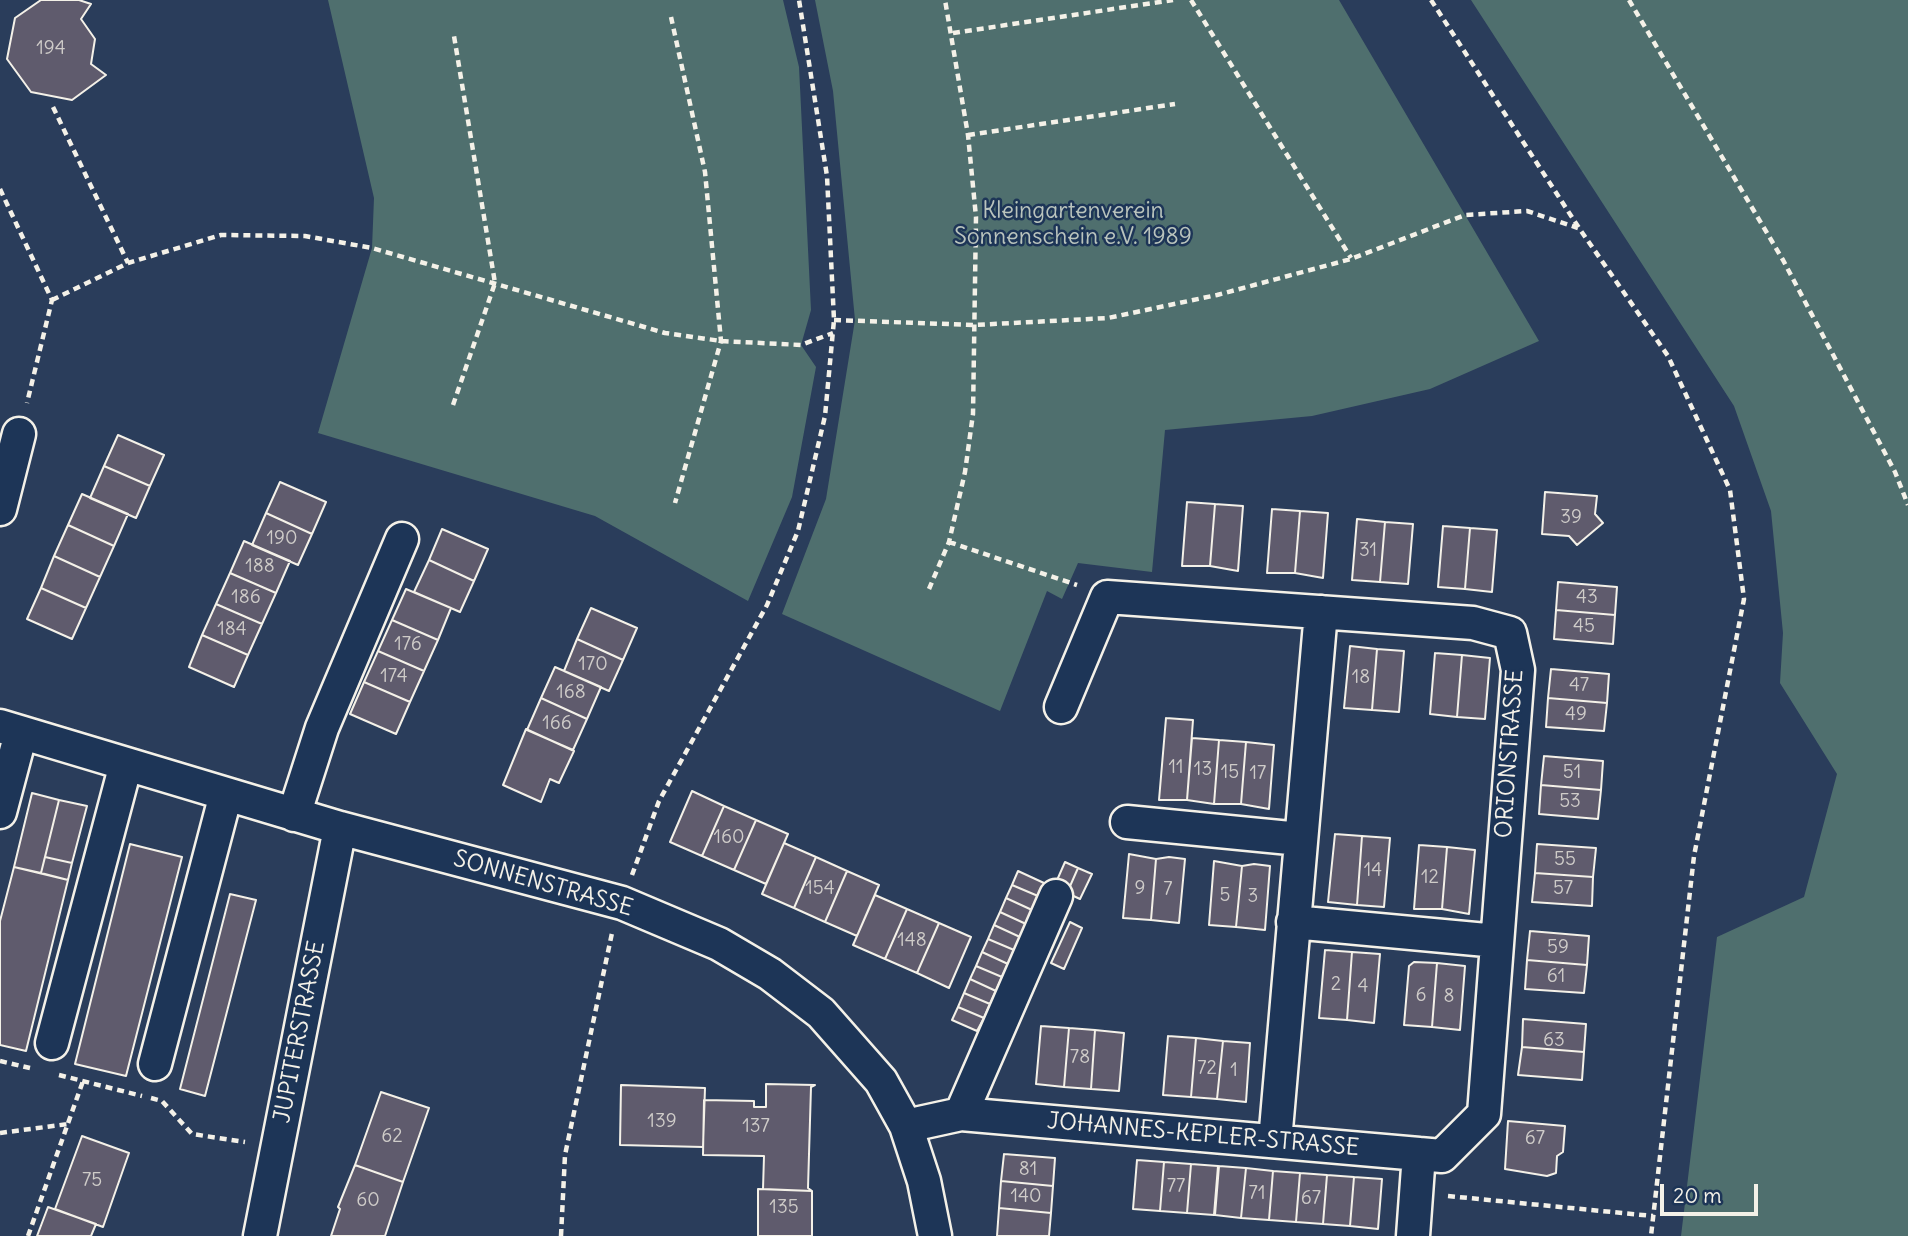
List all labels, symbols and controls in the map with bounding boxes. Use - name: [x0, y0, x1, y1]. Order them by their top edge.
- house number: 194: [36, 38, 66, 60]
- park label: Kleingartenverein Sonnenschein e.V. 1989: [954, 197, 1192, 251]
- house number: 39: [1560, 507, 1582, 529]
- house number: 190: [267, 528, 297, 550]
- house number: 31: [1359, 540, 1377, 562]
- house number: 188: [245, 556, 275, 578]
- house number: 186: [231, 587, 261, 609]
- house number: 43: [1576, 587, 1598, 609]
- house number: 45: [1573, 616, 1595, 638]
- house number: 184: [217, 619, 247, 641]
- house number: 176: [394, 634, 422, 656]
- house number: 170: [578, 654, 608, 676]
- house number: 174: [380, 666, 408, 688]
- house number: 18: [1352, 667, 1370, 689]
- street label: ORIONSTRASSE: [1490, 669, 1530, 839]
- house number: 47: [1569, 675, 1589, 697]
- house number: 168: [556, 682, 586, 704]
- house number: 49: [1565, 704, 1587, 726]
- house number: 166: [542, 713, 572, 735]
- house number: 11: [1168, 757, 1184, 779]
- house number: 13: [1194, 759, 1212, 781]
- house number: 15: [1221, 762, 1239, 784]
- house number: 51: [1563, 762, 1581, 784]
- house number: 17: [1250, 763, 1266, 785]
- house number: 53: [1559, 791, 1581, 813]
- house number: 160: [713, 827, 745, 849]
- street label: SONNENSTRASSE: [450, 845, 636, 923]
- house number: 55: [1554, 849, 1576, 871]
- house number: 14: [1364, 860, 1382, 882]
- house number: 12: [1421, 867, 1439, 889]
- house number: 154: [805, 878, 835, 900]
- house number: 9: [1135, 878, 1145, 900]
- house number: 57: [1553, 878, 1573, 900]
- house number: 7: [1163, 879, 1173, 901]
- house number: 5: [1220, 885, 1230, 907]
- house number: 3: [1248, 886, 1258, 908]
- house number: 148: [897, 930, 927, 952]
- house number: 59: [1547, 937, 1569, 959]
- street label: JUPITERSTRASSE: [269, 939, 331, 1125]
- house number: 61: [1547, 966, 1565, 988]
- house number: 2: [1331, 974, 1341, 996]
- house number: 4: [1358, 976, 1368, 998]
- house number: 6: [1416, 985, 1426, 1007]
- house number: 8: [1444, 986, 1454, 1008]
- house number: 63: [1543, 1030, 1565, 1052]
- house number: 78: [1070, 1047, 1090, 1069]
- house number: 72: [1197, 1058, 1217, 1080]
- house number: 1: [1230, 1060, 1238, 1082]
- street label: JOHANNES-KEPLER-STRASSE: [1046, 1108, 1360, 1162]
- house number: 139: [647, 1111, 677, 1133]
- house number: 137: [742, 1116, 770, 1138]
- house number: 62: [381, 1126, 403, 1148]
- house number: 67: [1525, 1128, 1545, 1150]
- house number: 81: [1019, 1159, 1037, 1181]
- house number: 75: [82, 1170, 102, 1192]
- scale bar: [1663, 1170, 1761, 1214]
- house number: 77: [1167, 1176, 1185, 1198]
- text: 20 m: [1673, 1182, 1722, 1209]
- house number: 71: [1249, 1183, 1265, 1205]
- house number: 140: [1010, 1186, 1042, 1208]
- house number: 67: [1301, 1188, 1321, 1210]
- house number: 60: [356, 1190, 380, 1212]
- house number: 135: [769, 1197, 799, 1219]

